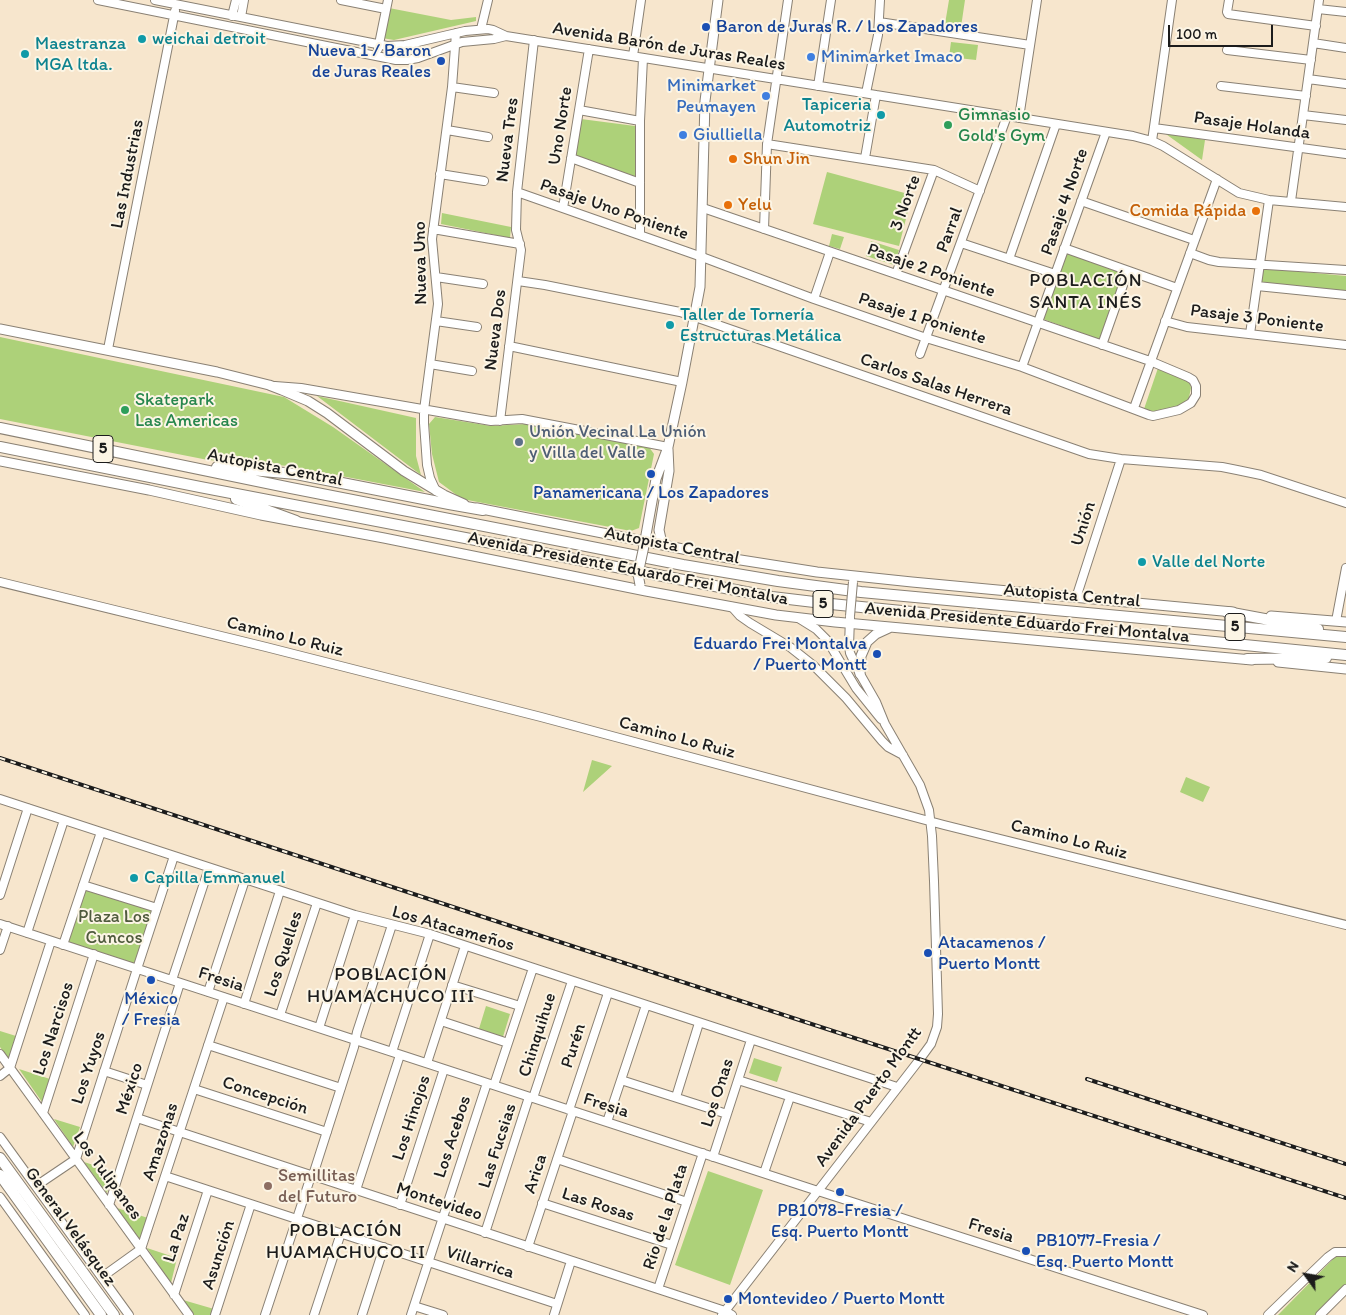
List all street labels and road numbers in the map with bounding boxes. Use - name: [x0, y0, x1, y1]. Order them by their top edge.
- street label: Avenida Barón de Juras Reales: [551, 18, 787, 76]
- street label: Uno Norte: [544, 85, 578, 167]
- street label: Nueva Tres: [492, 97, 524, 183]
- street label: Pasaje Holanda: [1192, 107, 1312, 145]
- street label: Las Industrias: [107, 118, 149, 230]
- street label: Pasaje 4 Norte: [1037, 146, 1093, 258]
- street label: 3 Norte: [886, 172, 926, 234]
- street label: Pasaje Uno Poniente: [537, 174, 691, 246]
- street label: Parral: [932, 204, 968, 256]
- street label: Nueva Uno: [409, 221, 433, 305]
- street label: Pasaje 2 Poniente: [864, 239, 998, 303]
- street label: Nueva Dos: [480, 288, 512, 372]
- street label: Pasaje 1 Poniente: [855, 288, 989, 350]
- street label: Pasaje 3 Poniente: [1189, 300, 1325, 338]
- street label: Carlos Salas Herrera: [857, 349, 1015, 421]
- road number: 5: [93, 436, 113, 462]
- street label: Autopista Central: [206, 444, 344, 492]
- street label: Unión: [1067, 499, 1101, 549]
- street label: Autopista Central: [603, 522, 741, 570]
- street label: Avenida Presidente Eduardo Frei Montalva: [466, 527, 790, 611]
- street label: Autopista Central: [1003, 579, 1141, 613]
- road number: 5: [813, 590, 833, 618]
- street label: Avenida Presidente Eduardo Frei Montalva: [864, 598, 1190, 648]
- street label: Camino Lo Ruiz: [224, 612, 346, 662]
- road number: 5: [1225, 614, 1245, 640]
- street label: Camino Lo Ruiz: [616, 712, 738, 764]
- street label: Camino Lo Ruiz: [1008, 815, 1130, 865]
- street label: Los Atacameños: [389, 901, 517, 957]
- street label: Los Quelles: [260, 908, 308, 1000]
- street label: Fresia: [195, 963, 247, 997]
- street label: Los Narcisos: [29, 979, 79, 1079]
- street label: Chinquihue: [514, 990, 562, 1080]
- street label: Purén: [557, 1021, 591, 1071]
- street label: Avenida Puerto Montt: [811, 1023, 927, 1171]
- street label: Los Yuyos: [67, 1029, 111, 1107]
- street label: Los Onas: [697, 1056, 739, 1130]
- street label: México: [111, 1060, 149, 1118]
- street label: Concepción: [219, 1072, 311, 1120]
- street label: Los Hinojos: [388, 1073, 436, 1163]
- street label: Fresia: [580, 1089, 632, 1123]
- street label: Los Acebos: [430, 1093, 476, 1181]
- street label: Amazonas: [138, 1100, 184, 1184]
- street label: Las Fucsias: [474, 1101, 522, 1191]
- street label: Los Tulipanes: [68, 1128, 146, 1224]
- street label: Arica: [519, 1151, 553, 1197]
- street label: Río de la Plata: [639, 1161, 693, 1273]
- street label: General Velásquez: [20, 1163, 120, 1291]
- street label: Montevideo: [393, 1178, 485, 1226]
- street label: Las Rosas: [559, 1183, 637, 1227]
- street label: La Paz: [159, 1211, 195, 1265]
- street label: Fresia: [965, 1214, 1017, 1248]
- street label: Asunción: [198, 1218, 240, 1292]
- street label: Villarrica: [443, 1242, 517, 1284]

